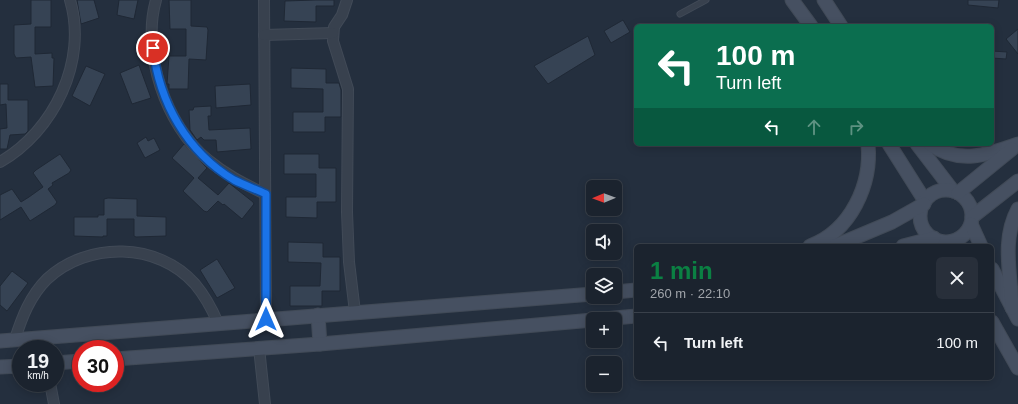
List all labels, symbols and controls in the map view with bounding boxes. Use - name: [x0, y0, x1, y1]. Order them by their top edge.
- pin: [136, 31, 170, 65]
- icon: arrive: [142, 37, 164, 59]
- icon: left: [650, 40, 702, 92]
- text: 100 m: [716, 40, 795, 71]
- text: Turn left: [716, 73, 781, 93]
- icon: left: [761, 116, 783, 138]
- icon: ahead: [803, 116, 825, 138]
- icon: right: [845, 116, 867, 138]
- north arrow: [586, 180, 622, 216]
- map controls: [586, 180, 622, 392]
- button: sound: [586, 224, 622, 260]
- text: 1 min: [650, 257, 713, 284]
- button: close: [936, 257, 978, 299]
- button: layers: [586, 268, 622, 304]
- text: 260 m · 22:10: [650, 286, 730, 301]
- position arrow: [245, 298, 287, 340]
- button: +: [586, 312, 622, 348]
- icon: left: [650, 332, 672, 354]
- text: Turn left: [684, 334, 743, 351]
- text: 100 m: [936, 334, 978, 351]
- speed limit sign: 30: [72, 340, 124, 392]
- text: 19: [27, 350, 49, 372]
- button: −: [586, 356, 622, 392]
- text: km/h: [27, 370, 49, 381]

